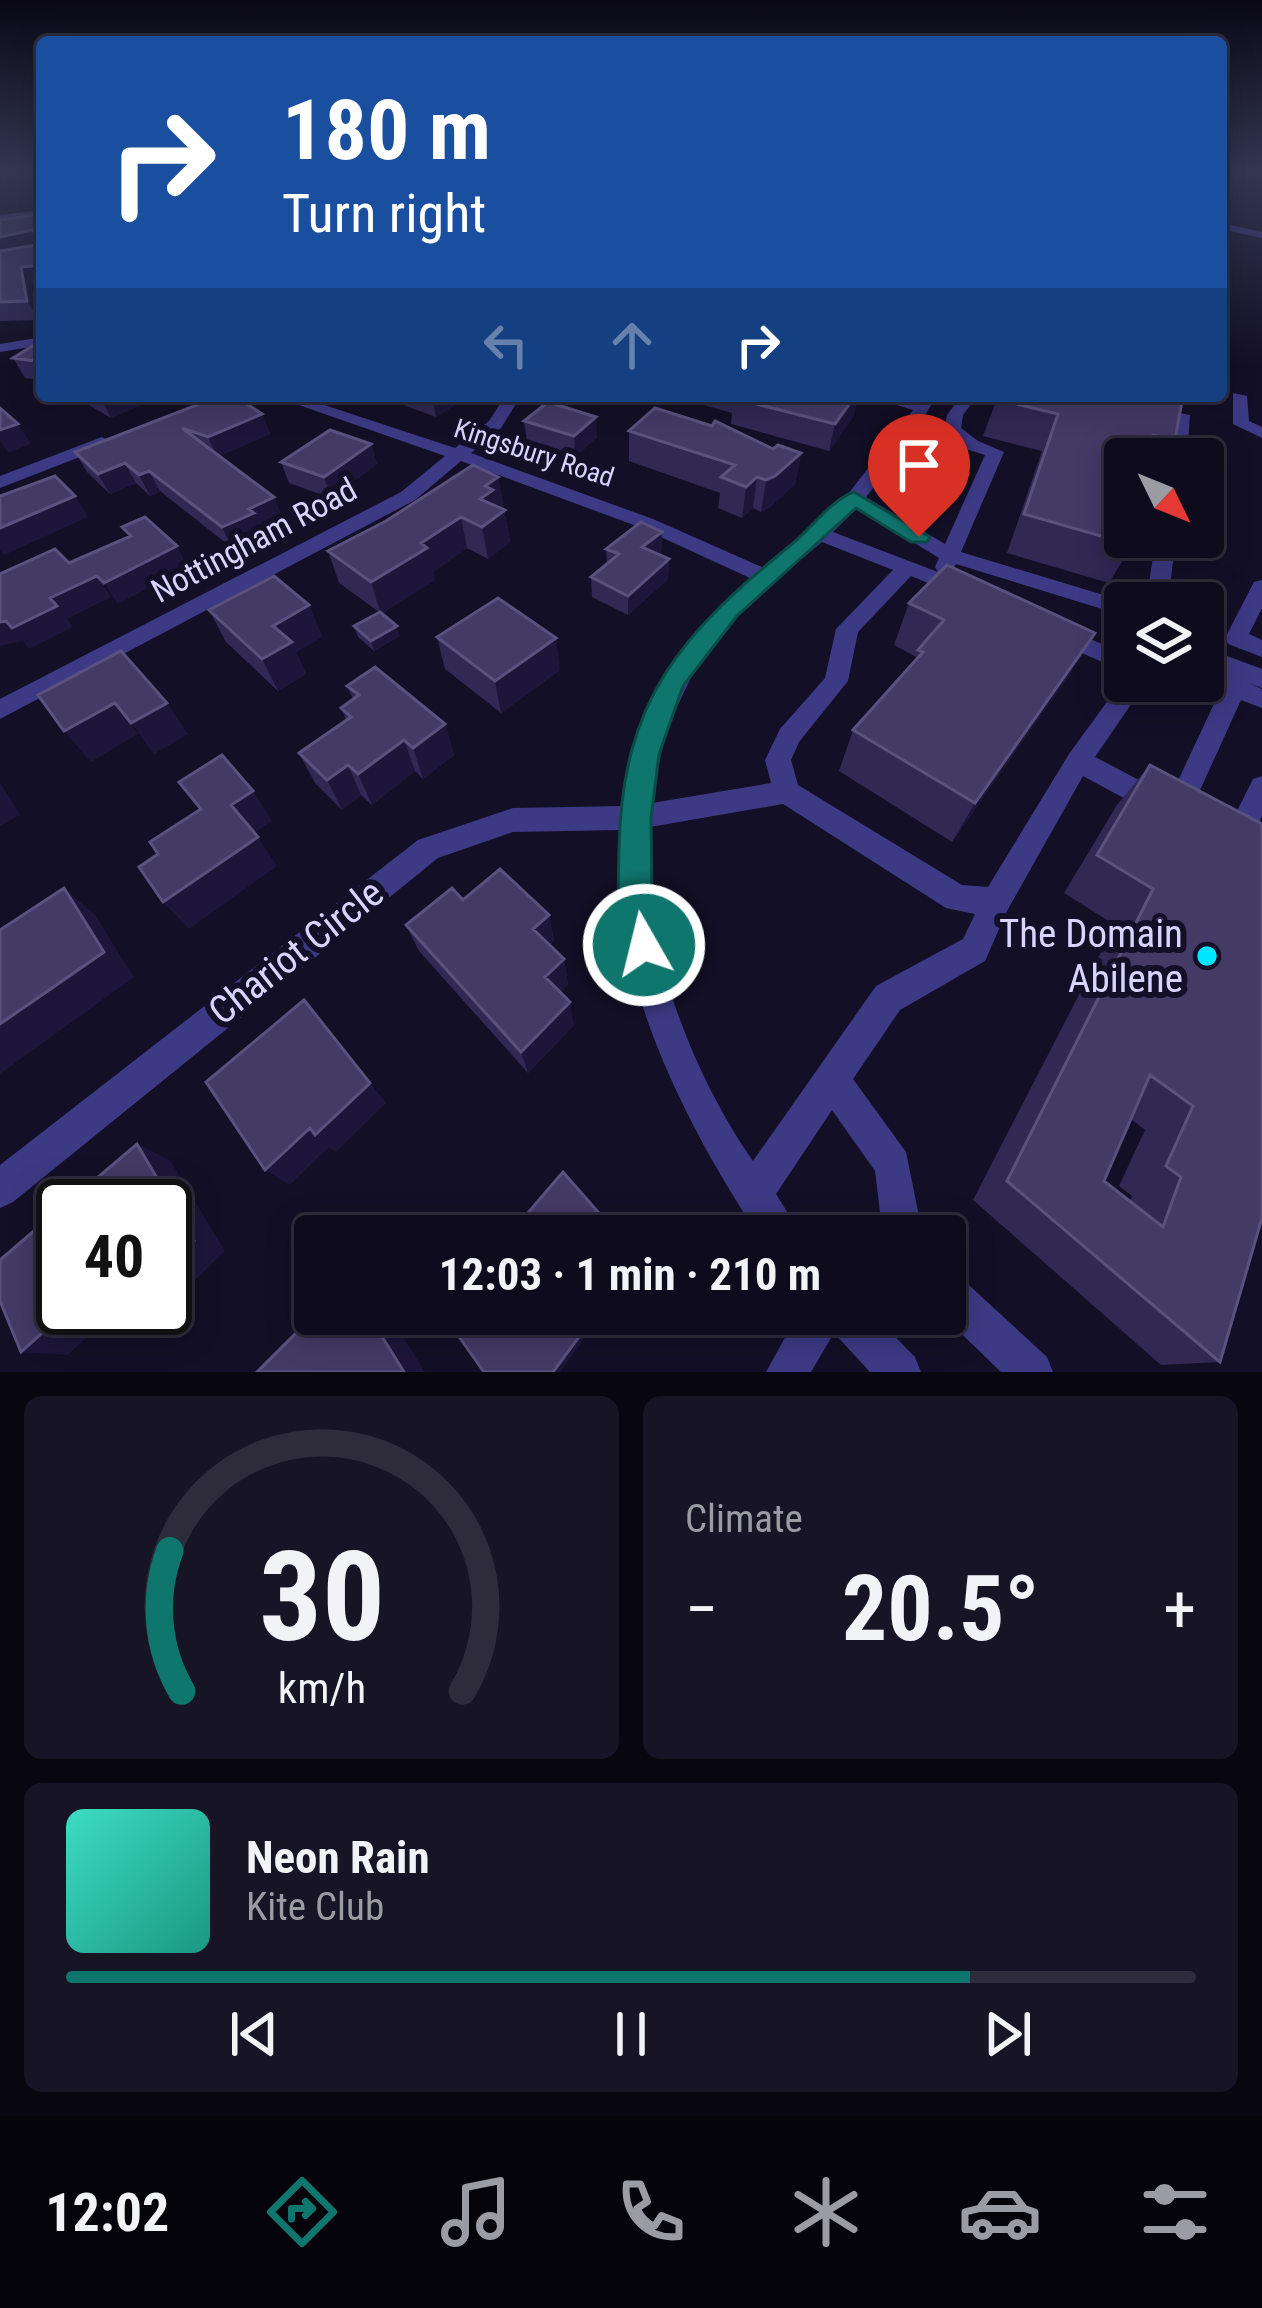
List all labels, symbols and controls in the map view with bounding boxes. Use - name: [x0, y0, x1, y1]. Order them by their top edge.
- text: 180 m: [282, 81, 491, 180]
- icon: right: [84, 84, 240, 240]
- text: Turn right: [282, 182, 486, 245]
- icon: left: [473, 312, 539, 378]
- icon: ahead: [599, 312, 665, 378]
- icon: right: [725, 312, 791, 378]
- street label: Kingsbury Road: [450, 412, 618, 494]
- pin: [868, 414, 970, 537]
- icon: arrive: [886, 432, 952, 498]
- north arrow: [1104, 438, 1224, 558]
- map controls: [1104, 438, 1224, 702]
- street label: Nottingham Road: [145, 470, 363, 610]
- button: layers: [1104, 582, 1224, 702]
- street label: Chariot Circle: [200, 870, 392, 1034]
- position arrow: [581, 882, 707, 1008]
- place label: The Domain Abilene: [999, 911, 1183, 1002]
- marker: The Domain Abilene: [1194, 943, 1220, 969]
- speed limit sign: 40: [36, 1179, 192, 1335]
- text: 12:03 · 1 min · 210 m: [439, 1248, 821, 1301]
- text: Climate: [685, 1496, 803, 1542]
- text: 30: [258, 1524, 385, 1670]
- text: 20.5°: [842, 1557, 1039, 1662]
- text: −: [685, 1571, 718, 1648]
- text: +: [1163, 1571, 1196, 1648]
- text: km/h: [277, 1662, 366, 1712]
- text: Neon Rain: [246, 1831, 430, 1884]
- text: Kite Club: [246, 1884, 384, 1930]
- icon: previous: [221, 2001, 287, 2067]
- icon: pause: [598, 2001, 664, 2067]
- icon: next: [975, 2001, 1041, 2067]
- icon: directions: [260, 2170, 344, 2254]
- icon: music: [434, 2170, 518, 2254]
- icon: phone: [609, 2170, 693, 2254]
- icon: climate: [784, 2170, 868, 2254]
- icon: car: [958, 2170, 1042, 2254]
- icon: filters: [1133, 2170, 1217, 2254]
- text: 12:02: [45, 2181, 169, 2244]

